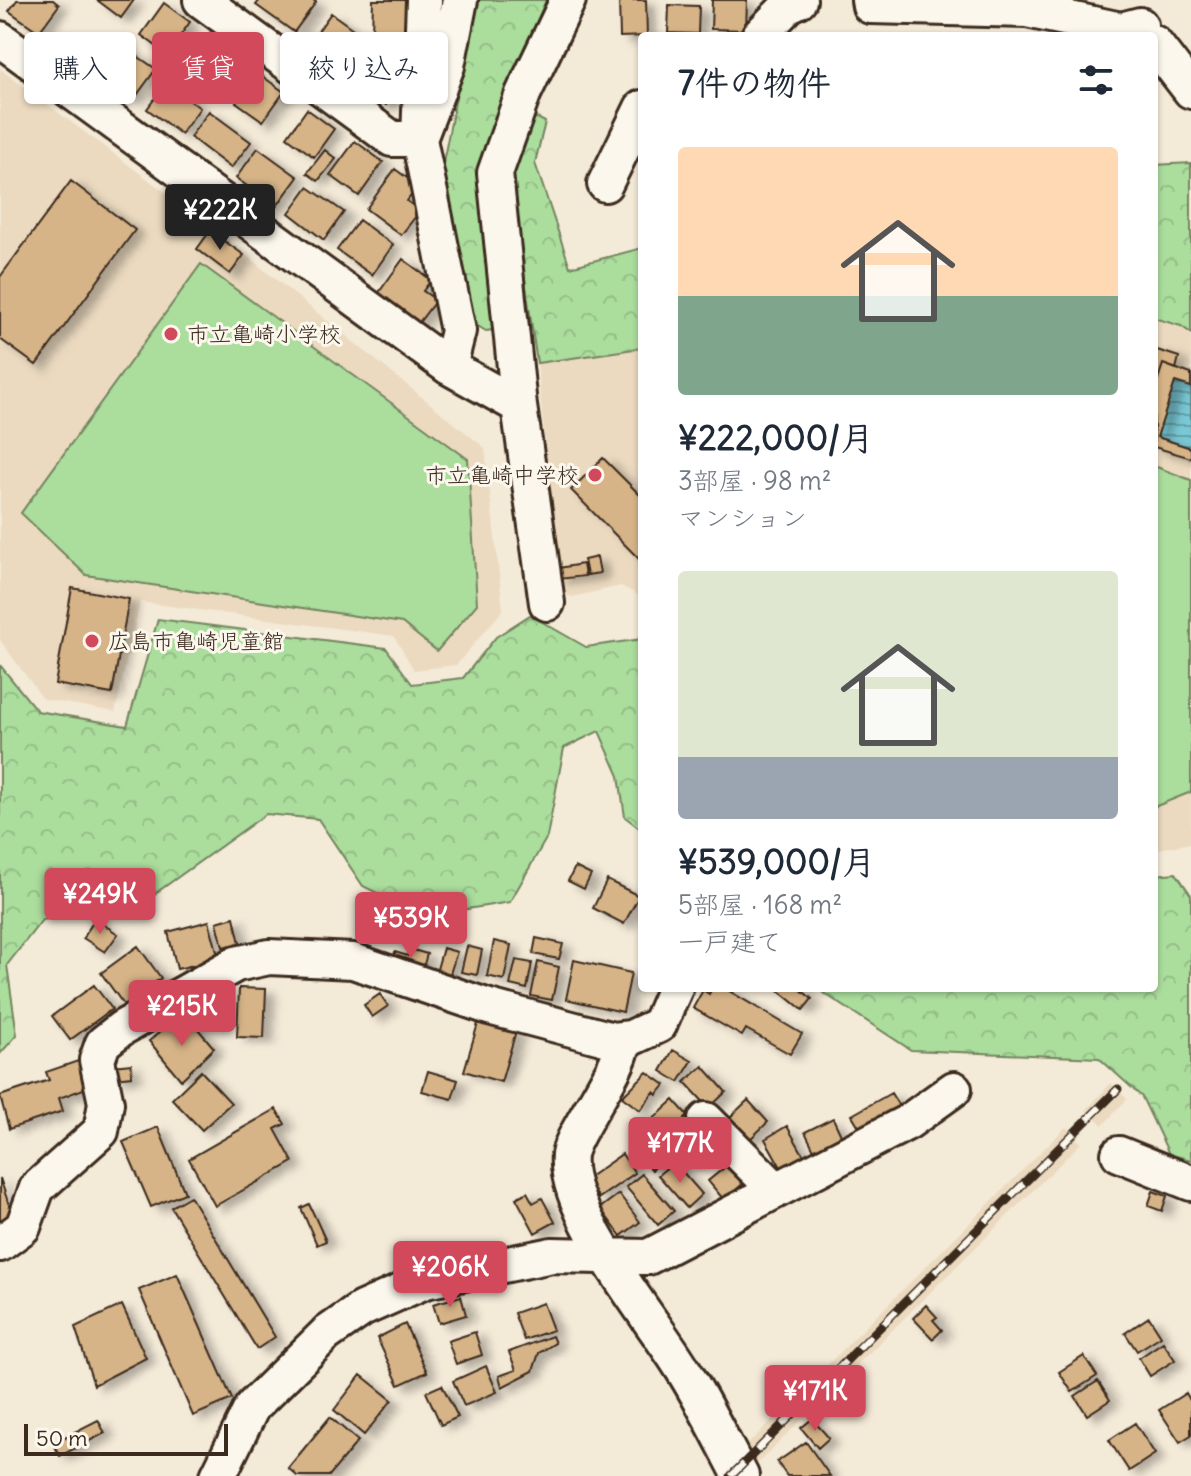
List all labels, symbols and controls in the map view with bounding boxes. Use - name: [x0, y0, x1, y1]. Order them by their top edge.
- chip: 購入: [24, 32, 136, 104]
- chip: 賃貸: [152, 32, 264, 104]
- chip: 絞り込み: [280, 32, 448, 104]
- icon: filters: [1074, 58, 1118, 102]
- text: 7件の物件: [678, 61, 831, 104]
- pin: ¥222K: [164, 184, 276, 252]
- text: ¥222K: [183, 193, 257, 226]
- icon: home: [826, 199, 970, 343]
- place label: 市立亀崎小学校: [187, 320, 341, 348]
- marker: 市立亀崎小学校: [162, 325, 180, 343]
- text: ¥222,000/月: [678, 416, 874, 459]
- place label: 市立亀崎中学校: [425, 461, 579, 489]
- text: 3部屋 · 98 m²: [678, 464, 832, 497]
- marker: 市立亀崎中学校: [586, 466, 604, 484]
- text: マンション: [678, 501, 807, 534]
- icon: home: [826, 623, 970, 767]
- place label: 広島市亀崎児童館: [108, 627, 284, 655]
- marker: 広島市亀崎児童館: [83, 632, 101, 650]
- text: ¥539,000/月: [678, 840, 876, 883]
- pin: ¥249K: [44, 868, 156, 936]
- text: ¥249K: [62, 877, 138, 910]
- text: 5部屋 · 168 m²: [678, 888, 842, 921]
- pin: ¥539K: [355, 892, 467, 960]
- text: ¥539K: [373, 901, 449, 934]
- text: 一戸建て: [678, 925, 782, 958]
- pin: ¥215K: [126, 980, 238, 1048]
- text: ¥215K: [147, 989, 217, 1022]
- pin: ¥177K: [624, 1117, 736, 1185]
- text: ¥177K: [646, 1126, 714, 1159]
- pin: ¥206K: [394, 1241, 506, 1309]
- text: ¥206K: [411, 1250, 489, 1283]
- pin: ¥171K: [759, 1365, 871, 1433]
- text: ¥171K: [783, 1374, 847, 1407]
- scale bar: [24, 1420, 228, 1456]
- text: 50 m: [36, 1424, 88, 1452]

